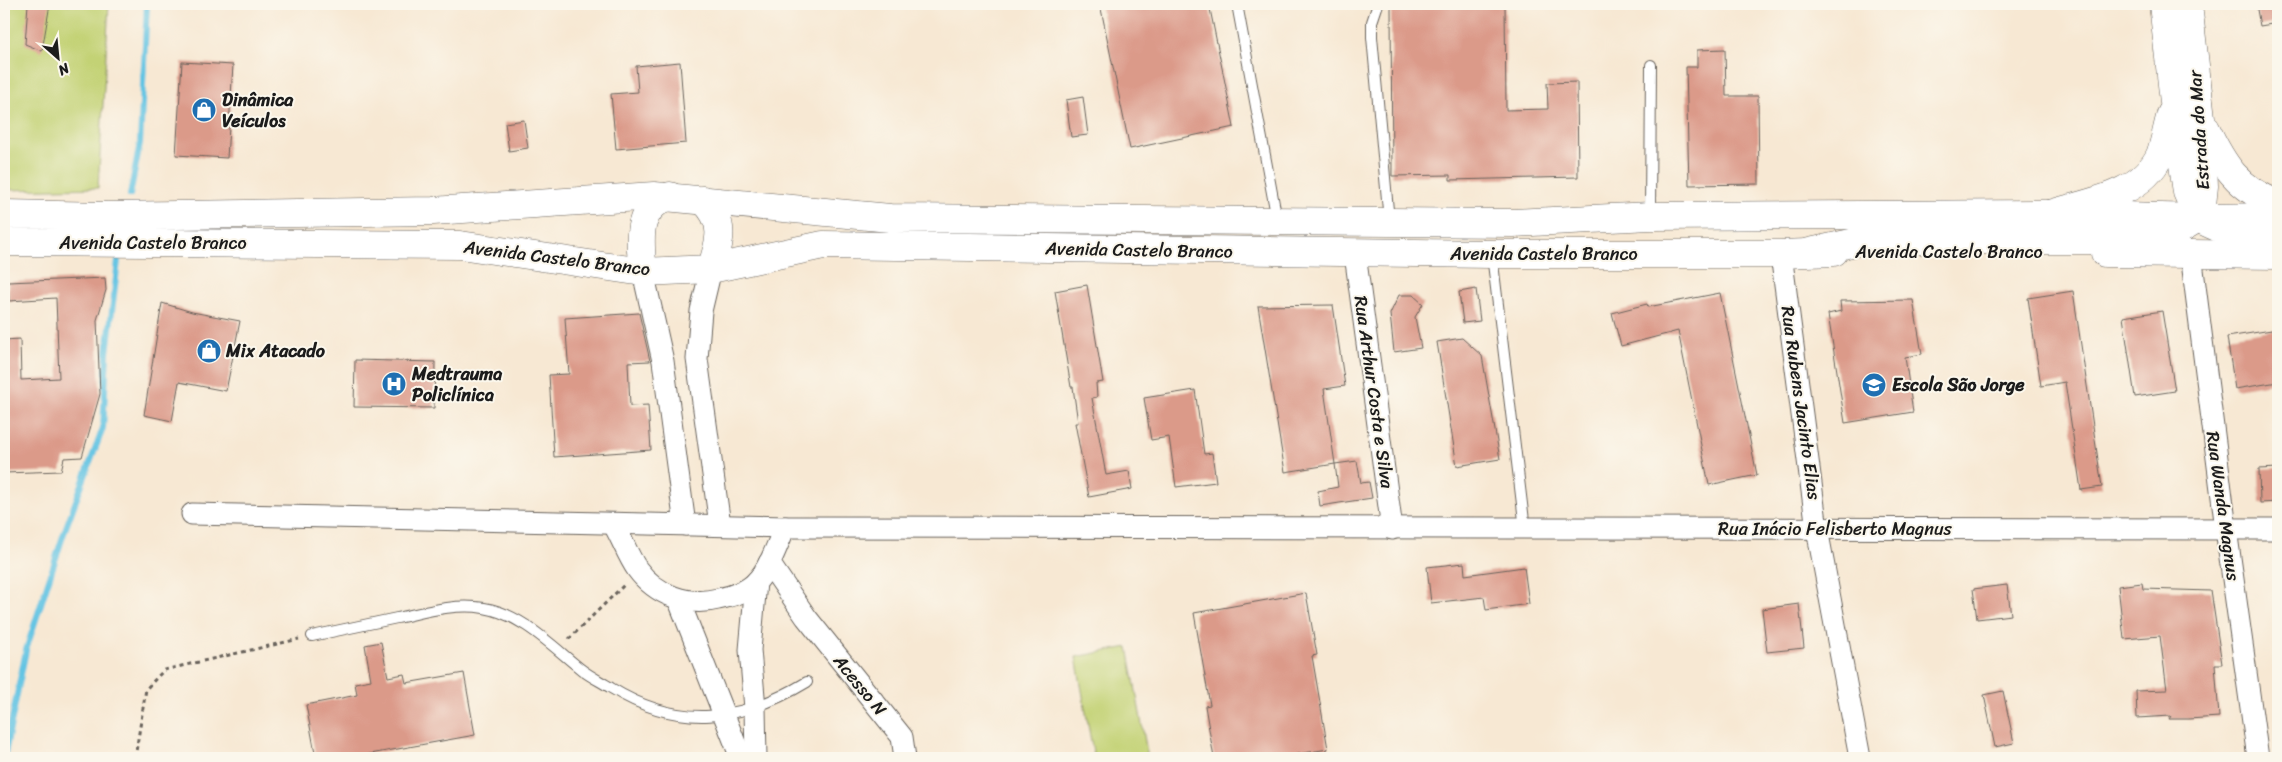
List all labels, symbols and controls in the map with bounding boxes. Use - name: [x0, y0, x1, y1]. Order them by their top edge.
- north arrow: [32, 32, 82, 82]
- text: N: [53, 55, 75, 83]
- street label: Estrada do Mar: [2179, 67, 2219, 191]
- place label: Dinâmica Veículos: [222, 84, 294, 137]
- shop icon: Dinâmica Veículos: [191, 97, 217, 123]
- street label: Avenida Castelo Branco: [58, 227, 247, 259]
- street label: Avenida Castelo Branco: [461, 231, 652, 285]
- street label: Avenida Castelo Branco: [1044, 232, 1233, 268]
- street label: Avenida Castelo Branco: [1854, 236, 2043, 268]
- street label: Avenida Castelo Branco: [1449, 238, 1638, 270]
- street label: Rua Arthur Costa e Silva: [1345, 294, 1403, 491]
- street label: Rua Rubens Jacinto Elias: [1772, 304, 1831, 503]
- place label: Mix Atacado: [225, 335, 326, 367]
- shop icon: Mix Atacado: [196, 338, 222, 364]
- place label: Medtrauma Policlínica: [411, 358, 502, 411]
- place label: Escola São Jorge: [1892, 369, 2025, 401]
- hospital icon: Medtrauma Policlínica: [381, 371, 407, 397]
- school or university icon: Escola São Jorge: [1861, 372, 1887, 398]
- street label: Rua Wanda Magnus: [2197, 429, 2249, 584]
- street label: Rua Inácio Felisberto Magnus: [1718, 513, 1953, 545]
- street label: Acesso N: [824, 646, 895, 723]

